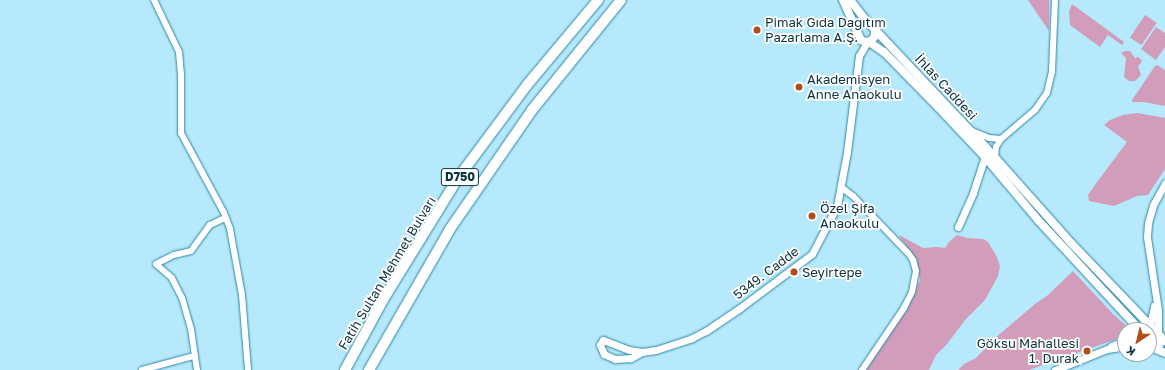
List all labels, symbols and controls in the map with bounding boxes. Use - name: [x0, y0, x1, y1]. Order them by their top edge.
- place label: Pimak Gıda Dağıtım Pazarlama A.Ş.: [765, 15, 886, 46]
- marker: Pimak Gıda Dağıtım Pazarlama A.Ş.: [752, 25, 762, 35]
- street label: İhlas Caddesi: [912, 51, 980, 123]
- place label: Akademisyen Anne Anaokulu: [807, 72, 902, 103]
- marker: Akademisyen Anne Anaokulu: [794, 82, 804, 92]
- road number: D750: [440, 167, 480, 187]
- street label: Fatih Sultan Mehmet Bulvarı: [335, 194, 439, 352]
- place label: Özel Şifa Anaokulu: [820, 201, 879, 232]
- marker: Özel Şifa Anaokulu: [807, 211, 817, 221]
- street label: 5349. Cadde: [730, 243, 802, 303]
- place label: Seyirtepe: [802, 264, 862, 280]
- marker: Seyirtepe: [789, 267, 799, 277]
- north arrow: [1117, 322, 1157, 362]
- place label: Göksu Mahallesi 1. Durak: [977, 336, 1079, 367]
- text: K: [1123, 344, 1137, 359]
- marker: Göksu Mahallesi 1. Durak: [1082, 346, 1092, 356]

